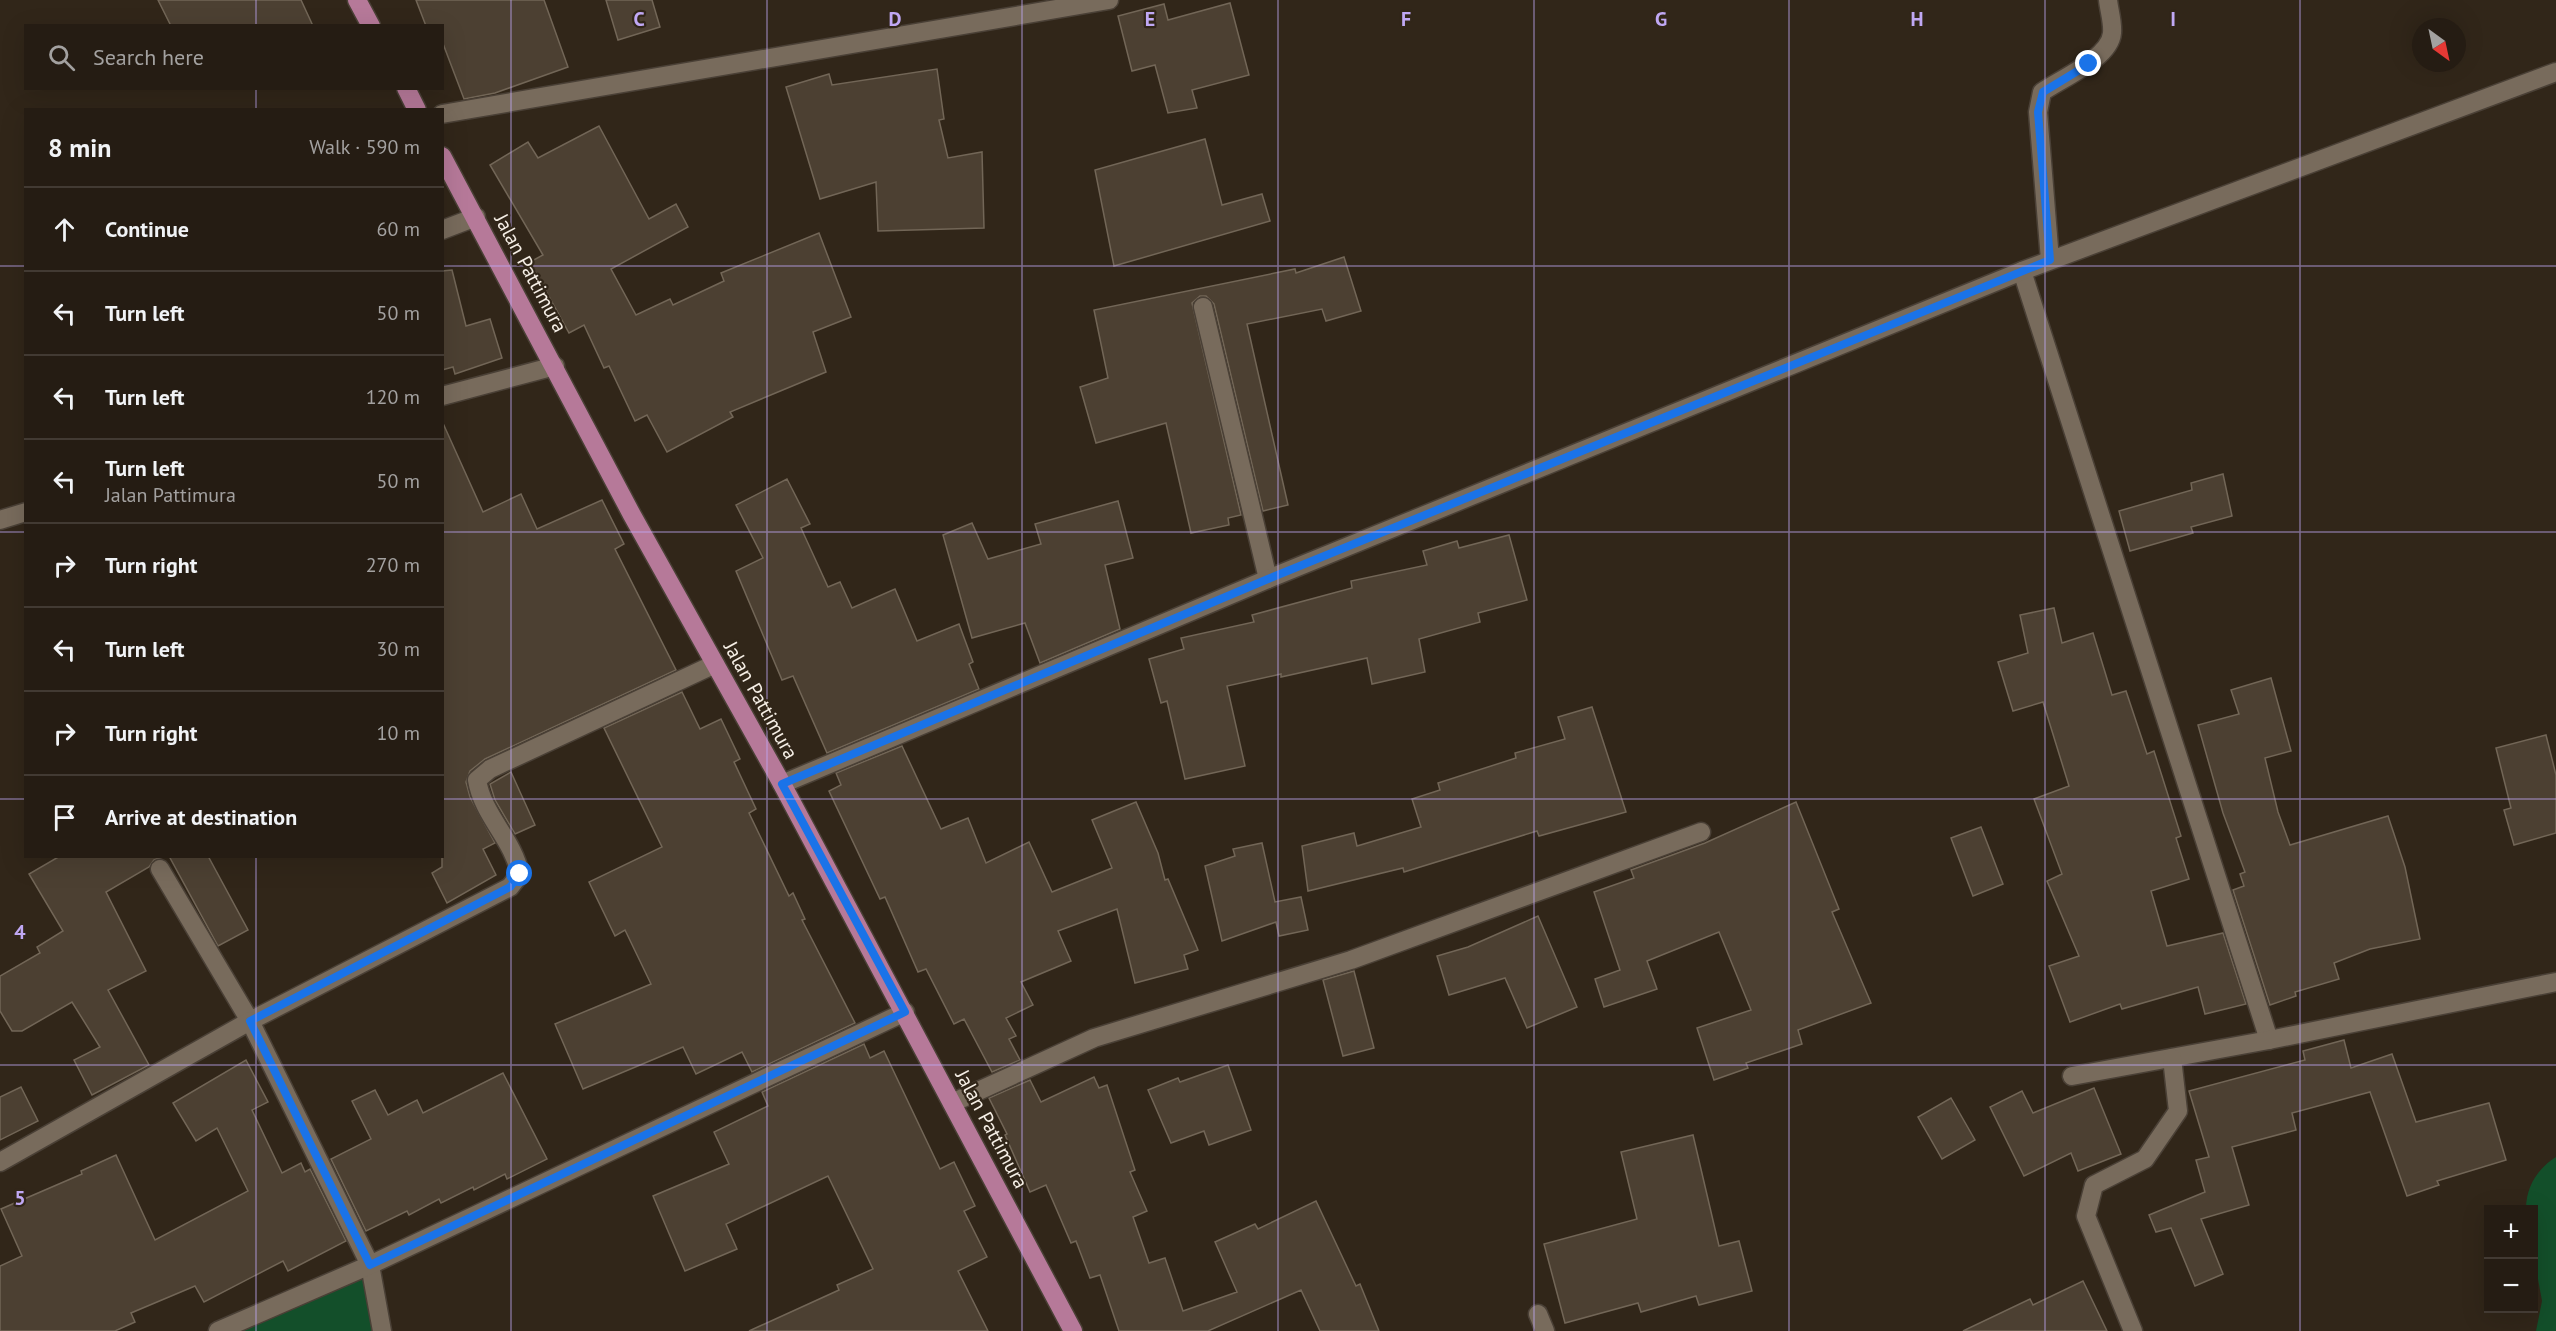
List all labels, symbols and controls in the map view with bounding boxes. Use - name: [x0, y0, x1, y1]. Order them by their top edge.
- text: C: [633, 6, 645, 32]
- text: D: [889, 6, 902, 32]
- text: E: [1145, 6, 1155, 32]
- text: F: [1401, 6, 1411, 32]
- text: G: [1655, 6, 1667, 32]
- text: H: [1910, 6, 1924, 32]
- text: I: [2170, 6, 2176, 32]
- north arrow: [2412, 18, 2466, 72]
- search box: [24, 24, 444, 90]
- icon: search: [45, 41, 78, 74]
- text: Search here: [93, 43, 204, 71]
- route end: [2075, 50, 2101, 76]
- text: 8 min: [48, 131, 111, 164]
- text: Walk · 590 m: [309, 134, 420, 160]
- street label: Jalan Pattimura: [488, 208, 573, 337]
- icon: ahead: [48, 213, 81, 246]
- text: Continue: [105, 215, 189, 243]
- text: 60 m: [377, 216, 420, 242]
- icon: left: [48, 297, 81, 330]
- text: Turn left: [105, 299, 185, 327]
- text: 50 m: [377, 300, 420, 326]
- icon: left: [48, 381, 81, 414]
- text: Turn left: [105, 383, 185, 411]
- text: 120 m: [366, 384, 420, 410]
- text: Turn left: [105, 454, 185, 482]
- icon: left: [48, 465, 81, 498]
- text: 50 m: [377, 468, 420, 494]
- text: Jalan Pattimura: [105, 482, 236, 508]
- icon: right: [48, 549, 81, 582]
- text: Turn right: [105, 551, 197, 579]
- text: 270 m: [366, 552, 420, 578]
- icon: left: [48, 633, 81, 666]
- text: Turn left: [105, 635, 185, 663]
- text: 30 m: [377, 636, 420, 662]
- street label: Jalan Pattimura: [717, 636, 804, 764]
- icon: right: [48, 717, 81, 750]
- text: Turn right: [105, 719, 197, 747]
- text: 10 m: [377, 720, 420, 746]
- icon: arrive: [48, 801, 81, 834]
- text: Arrive at destination: [105, 803, 297, 831]
- route start: [506, 860, 532, 886]
- text: 4: [14, 919, 26, 945]
- street label: Jalan Pattimura: [949, 1064, 1034, 1193]
- text: 5: [14, 1185, 26, 1211]
- map controls: [2484, 1205, 2538, 1313]
- button: +: [2484, 1205, 2538, 1259]
- button: −: [2484, 1259, 2538, 1313]

